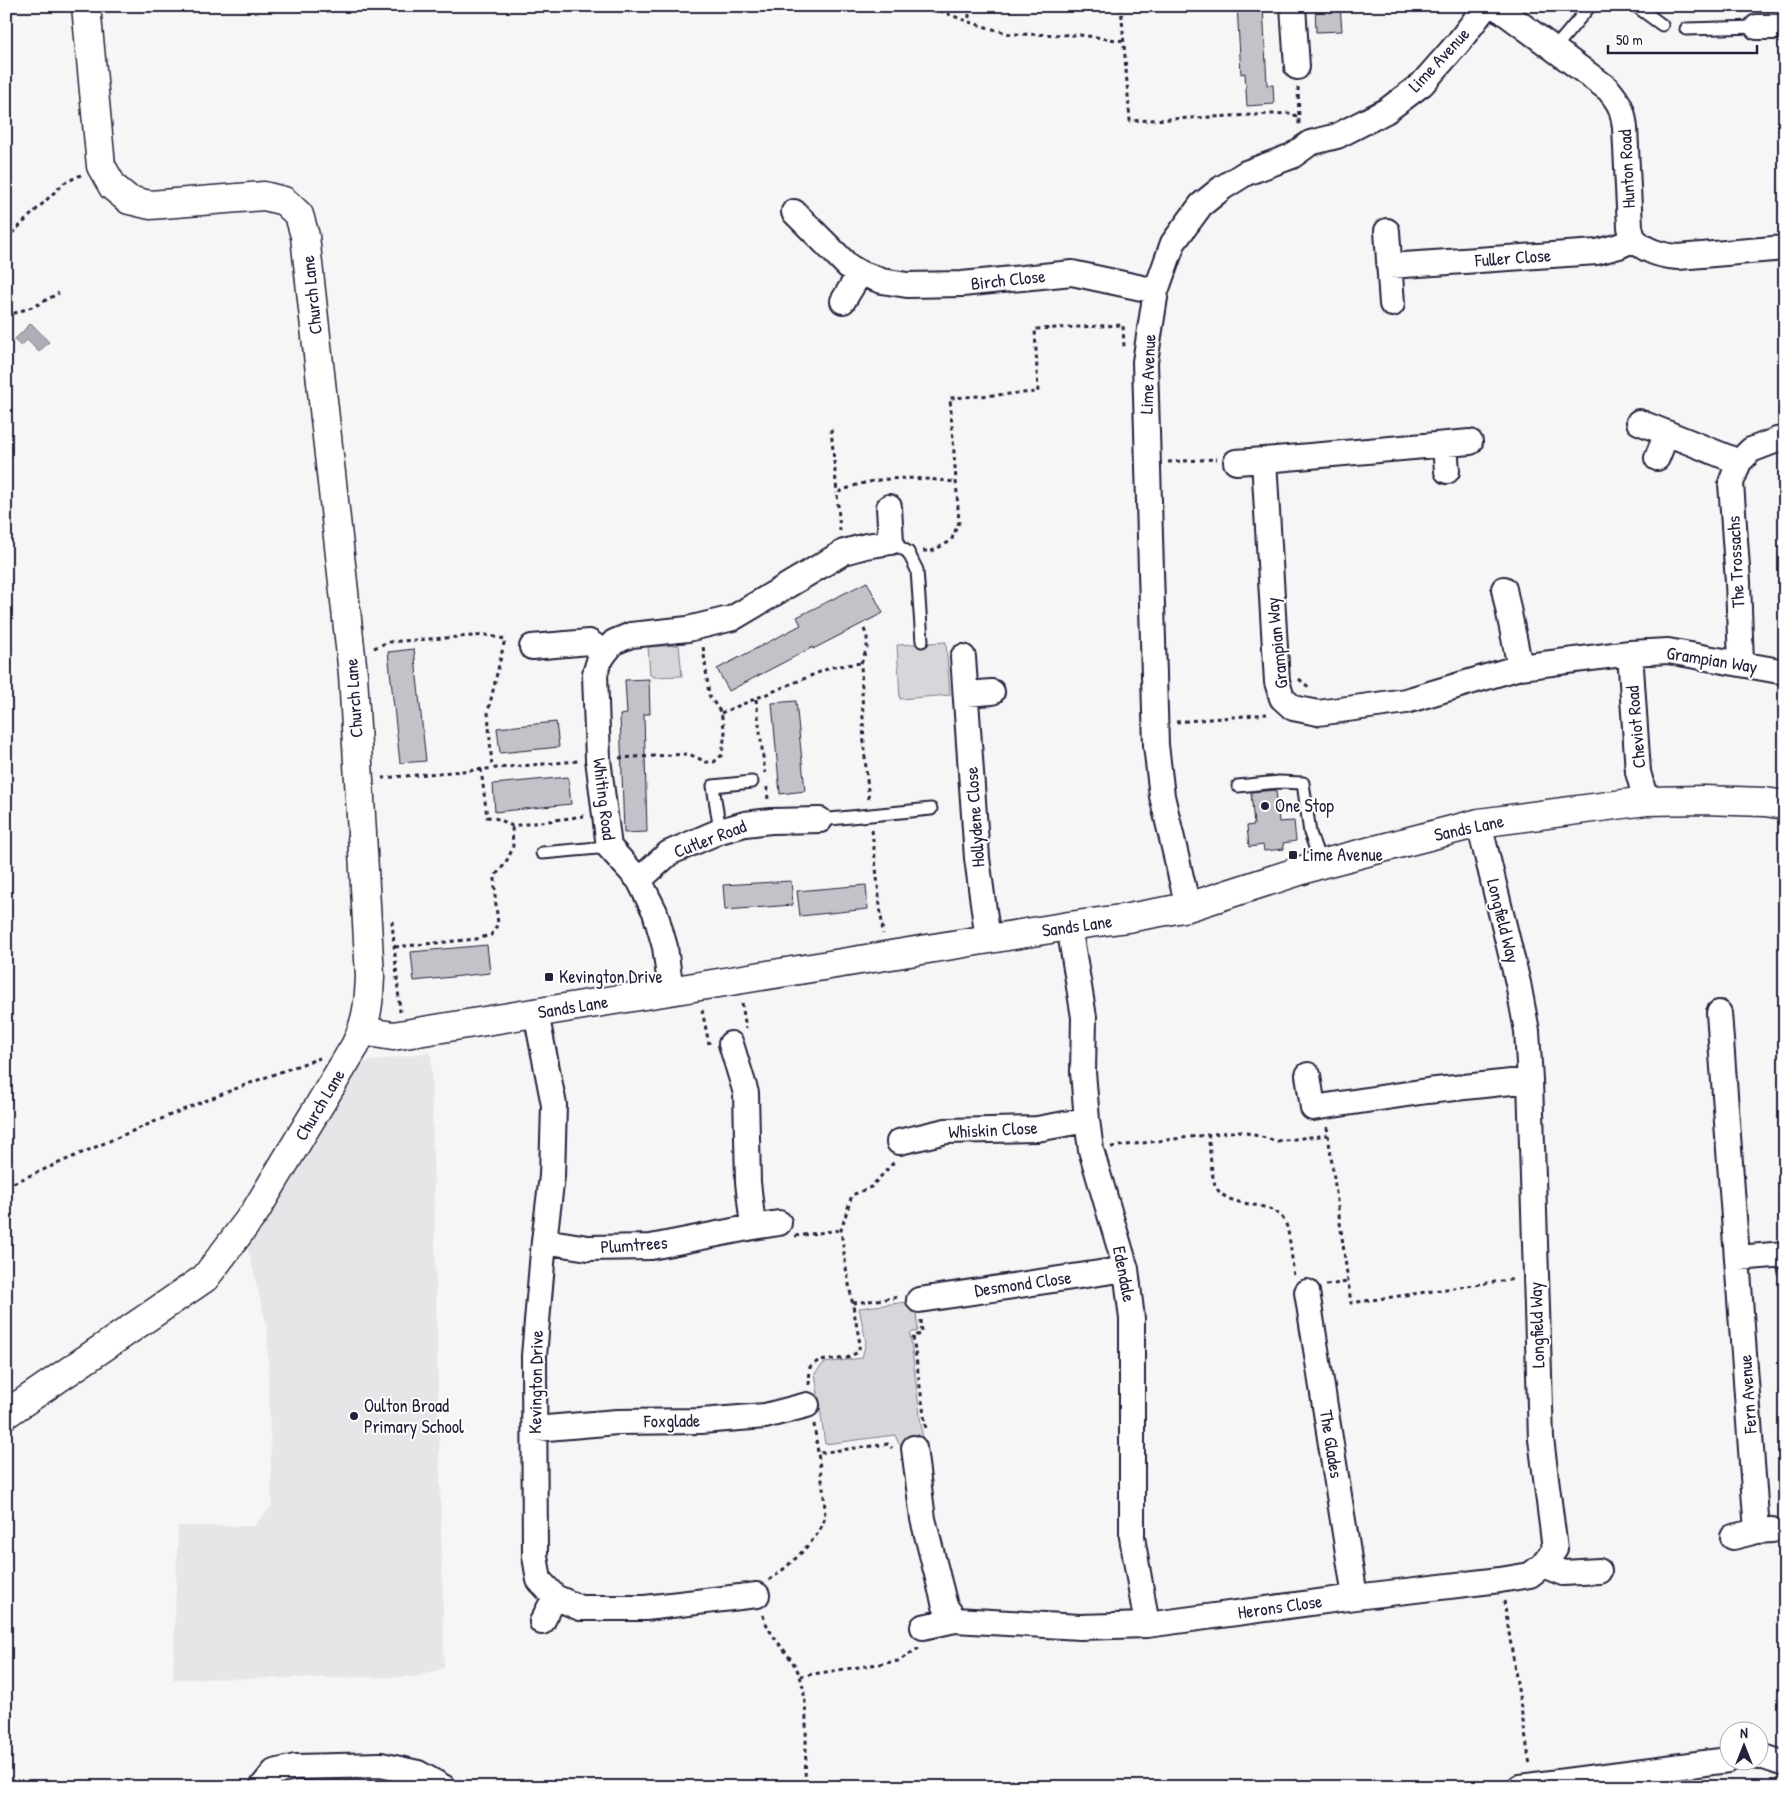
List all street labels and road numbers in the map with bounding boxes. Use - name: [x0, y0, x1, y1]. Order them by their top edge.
- street label: Lime Avenue: [1402, 22, 1475, 97]
- street label: Hunton Road: [1612, 129, 1641, 209]
- street label: Fuller Close: [1473, 242, 1552, 273]
- street label: Church Lane: [295, 254, 328, 336]
- street label: Birch Close: [969, 263, 1046, 296]
- street label: Lime Avenue: [1134, 334, 1161, 414]
- street label: The Trossachs: [1721, 515, 1750, 609]
- street label: Grampian Way: [1259, 596, 1294, 690]
- street label: Grampian Way: [1665, 640, 1760, 679]
- street label: Church Lane: [338, 658, 369, 738]
- street label: Cheviot Road: [1619, 685, 1652, 769]
- street label: Whiting Road: [587, 756, 622, 842]
- street label: Hollydene Close: [959, 766, 990, 868]
- street label: Sands Lane: [1432, 808, 1506, 847]
- street label: Cutler Road: [670, 813, 750, 864]
- street label: Longfield Way: [1481, 876, 1526, 966]
- street label: Sands Lane: [1040, 908, 1114, 943]
- street label: Sands Lane: [536, 989, 610, 1024]
- street label: Church Lane: [288, 1064, 351, 1145]
- street label: Whiskin Close: [948, 1115, 1038, 1144]
- street label: Plumtrees: [600, 1230, 668, 1259]
- street label: Edendale: [1107, 1244, 1142, 1304]
- street label: Desmond Close: [973, 1264, 1073, 1303]
- street label: Longfield Way: [1522, 1281, 1550, 1369]
- street label: Kevington Drive: [522, 1330, 549, 1434]
- street label: Fern Avenue: [1732, 1354, 1763, 1435]
- street label: Foxglade: [643, 1408, 700, 1434]
- street label: The Glades: [1314, 1408, 1349, 1480]
- street label: Herons Close: [1236, 1588, 1324, 1625]

